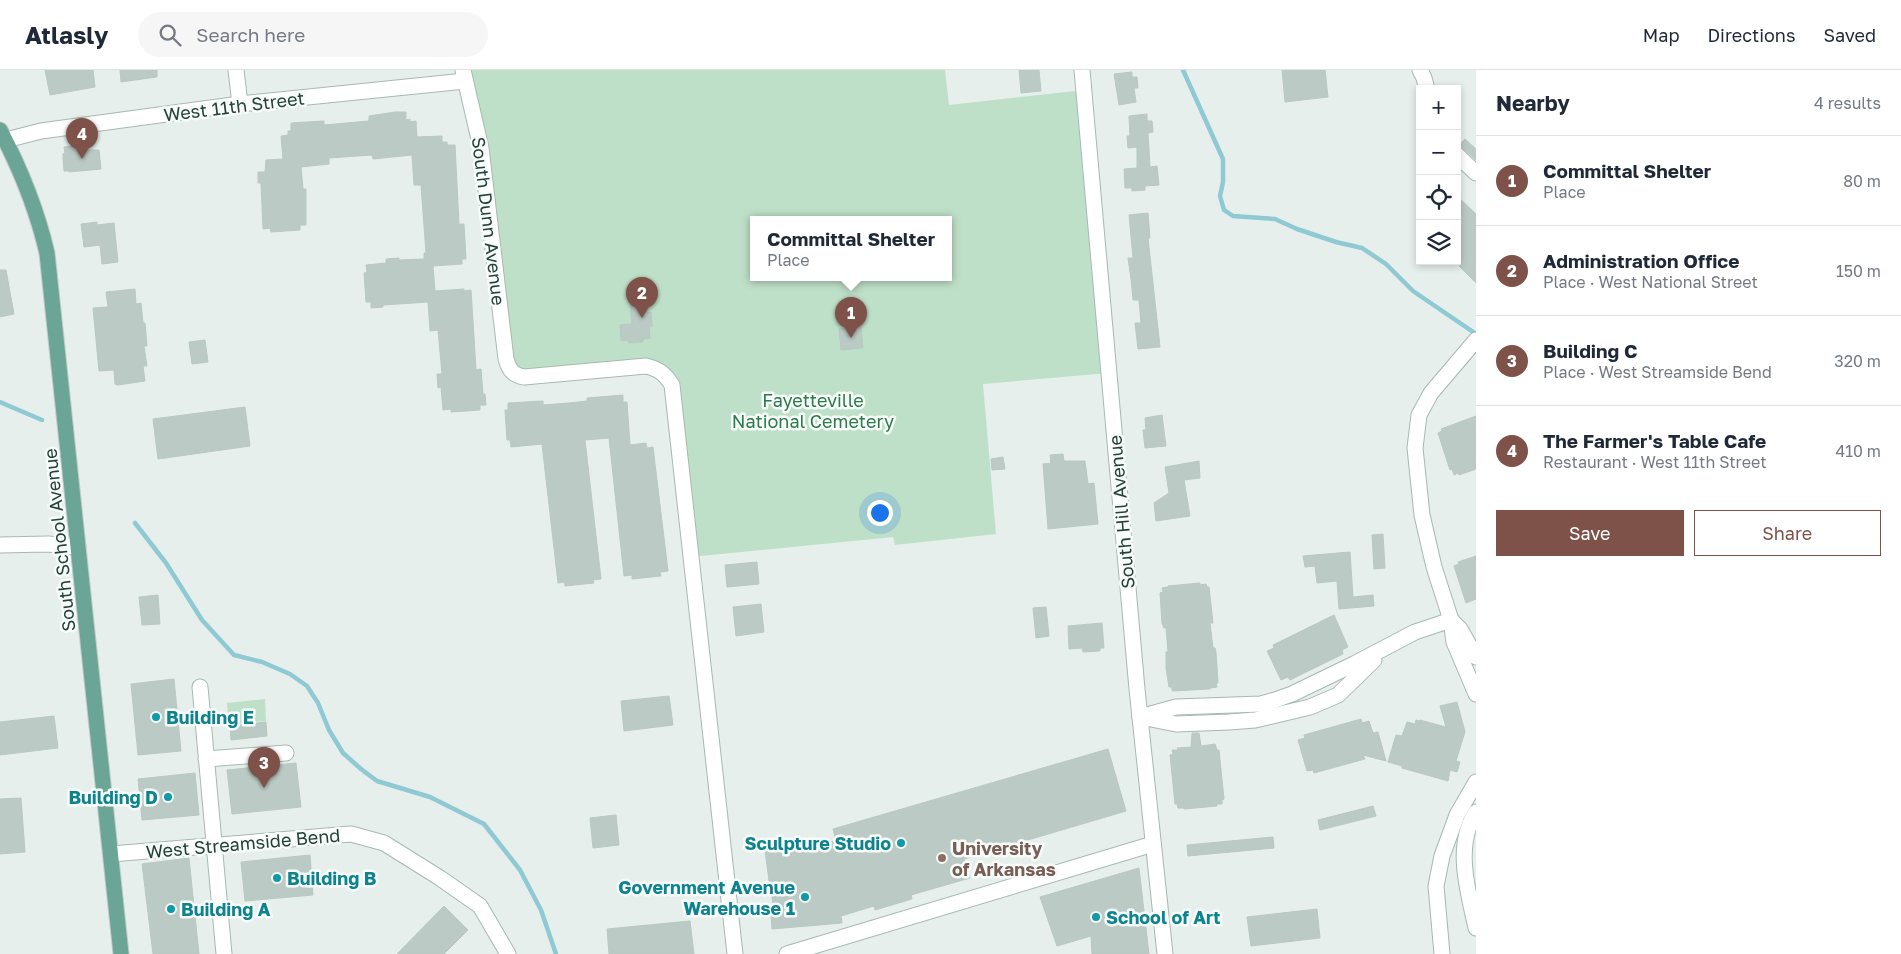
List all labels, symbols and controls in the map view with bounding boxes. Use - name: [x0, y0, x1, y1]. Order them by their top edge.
- search box: [138, 12, 488, 57]
- text: Atlasly: [25, 20, 108, 49]
- icon: search: [156, 21, 184, 49]
- text: Search here: [196, 23, 305, 46]
- text: Map: [1643, 24, 1679, 46]
- text: Directions: [1707, 24, 1795, 46]
- text: Saved: [1823, 24, 1876, 46]
- map controls: [1416, 85, 1461, 265]
- button: +: [1416, 85, 1461, 130]
- street label: West 11th Street: [162, 86, 306, 126]
- text: Nearby: [1496, 90, 1570, 116]
- text: 4 results: [1814, 93, 1881, 113]
- pin: 4: [66, 118, 98, 159]
- button: −: [1416, 130, 1461, 175]
- street label: South Dunn Avenue: [468, 135, 510, 307]
- text: Committal Shelter: [1543, 159, 1711, 182]
- text: 1: [1508, 171, 1516, 191]
- text: 80 m: [1843, 171, 1881, 191]
- button: locate: [1416, 175, 1461, 220]
- text: Place: [1543, 182, 1586, 202]
- popup: [750, 216, 952, 281]
- button: layers: [1416, 220, 1461, 265]
- text: Committal Shelter: [767, 227, 935, 250]
- text: Administration Office: [1543, 249, 1739, 272]
- text: Place: [767, 250, 810, 270]
- text: 2: [1507, 261, 1517, 281]
- text: 150 m: [1836, 261, 1881, 281]
- text: Place · West National Street: [1543, 272, 1758, 292]
- pin: 2: [626, 277, 658, 318]
- pin: 1: [835, 297, 867, 338]
- text: Building C: [1543, 339, 1638, 362]
- text: 3: [1507, 351, 1517, 371]
- text: 320 m: [1834, 351, 1881, 371]
- text: Place · West Streamside Bend: [1543, 362, 1772, 382]
- park label: Fayetteville National Cemetery: [732, 389, 894, 432]
- text: The Farmer's Table Cafe: [1543, 429, 1766, 452]
- street label: South Hill Avenue: [1103, 434, 1139, 590]
- text: 4: [1507, 441, 1517, 461]
- text: 410 m: [1835, 441, 1881, 461]
- street label: South School Avenue: [38, 447, 80, 633]
- text: Restaurant · West 11th Street: [1543, 452, 1767, 472]
- your location: [867, 500, 893, 526]
- button: Save: [1496, 510, 1684, 556]
- button: Share: [1694, 510, 1881, 556]
- place label: Building E: [166, 706, 254, 728]
- marker: Building E: [150, 711, 162, 723]
- pin: 3: [248, 747, 280, 788]
- place label: Building D: [68, 786, 158, 808]
- marker: Building D: [162, 791, 174, 803]
- street label: West Streamside Bend: [145, 824, 341, 862]
- place label: Sculpture Studio: [744, 832, 891, 854]
- marker: Sculpture Studio: [895, 837, 907, 849]
- place label: University of Arkansas: [952, 837, 1056, 880]
- marker: University of Arkansas: [936, 852, 948, 864]
- place label: Building B: [287, 867, 377, 889]
- marker: Building B: [271, 872, 283, 884]
- place label: Government Avenue Warehouse 1: [618, 876, 795, 919]
- marker: Government Avenue Warehouse 1: [799, 891, 811, 903]
- place label: Building A: [181, 898, 271, 920]
- marker: Building A: [165, 903, 177, 915]
- place label: School of Art: [1106, 906, 1221, 928]
- marker: School of Art: [1090, 911, 1102, 923]

